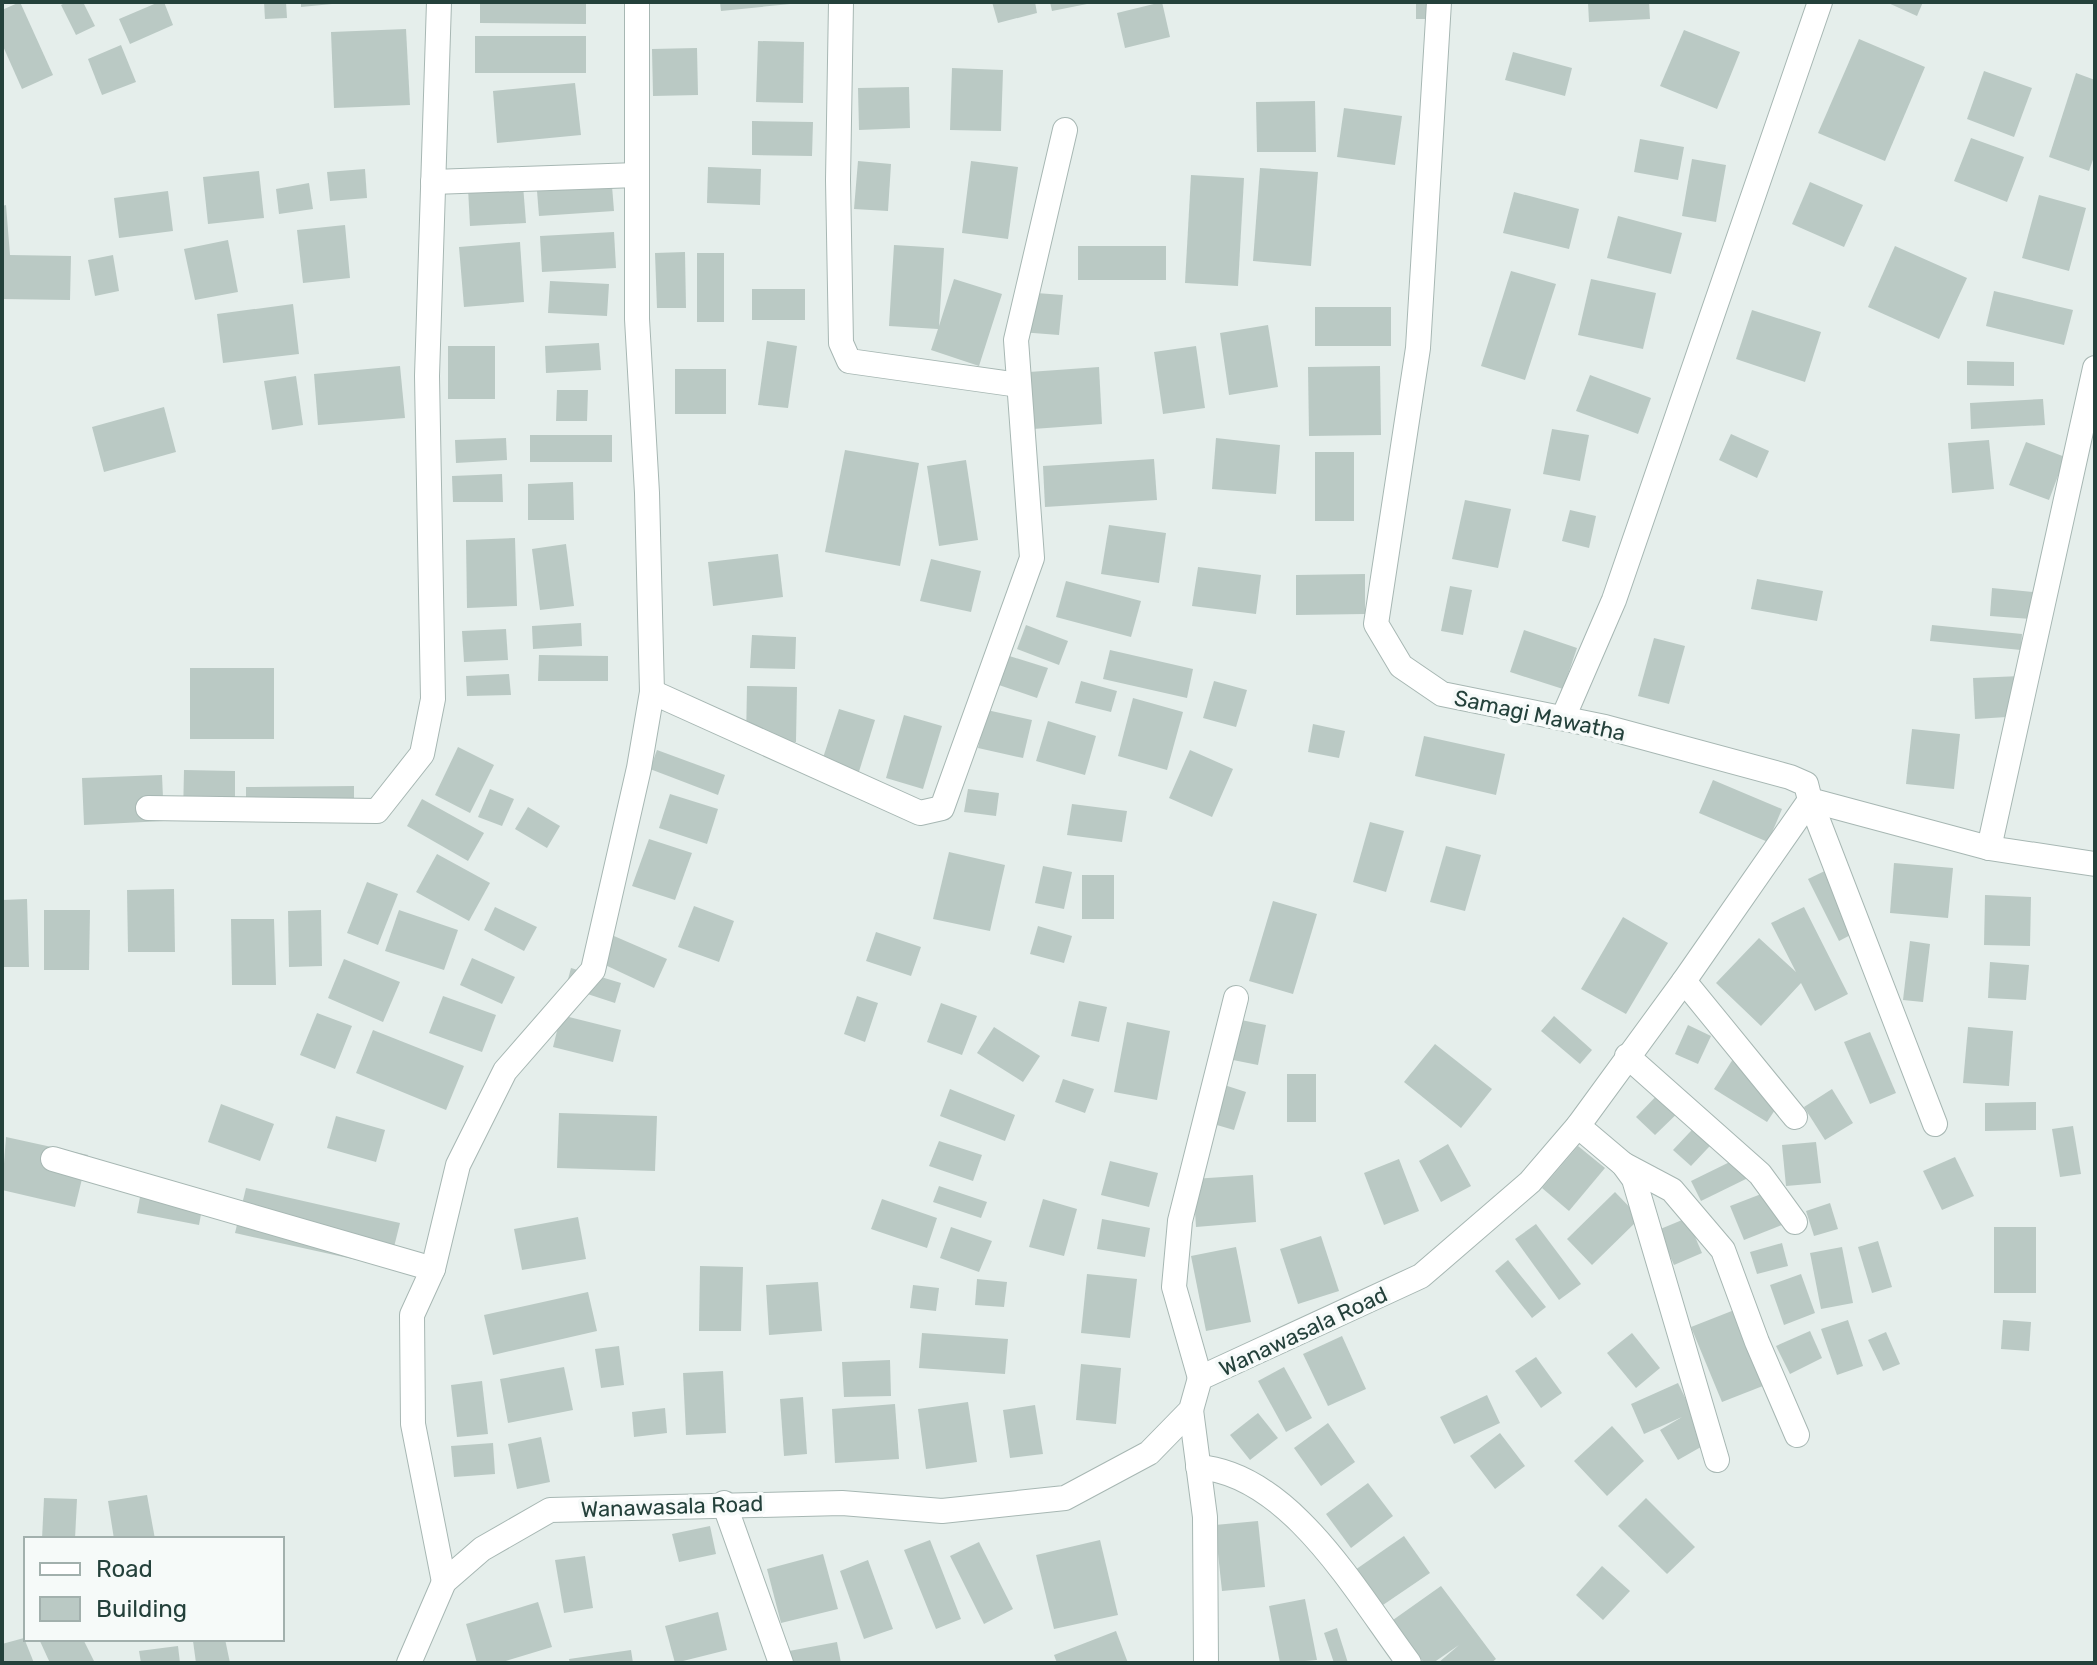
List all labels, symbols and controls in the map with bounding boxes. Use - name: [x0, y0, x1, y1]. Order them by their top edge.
- street label: Samagi Mawatha: [1452, 684, 1628, 747]
- street label: Wanawasala Road: [1215, 1281, 1392, 1382]
- street label: Wanawasala Road: [580, 1490, 764, 1523]
- legend: [24, 1537, 284, 1641]
- text: Road: [96, 1555, 153, 1583]
- text: Building: [96, 1595, 187, 1623]

